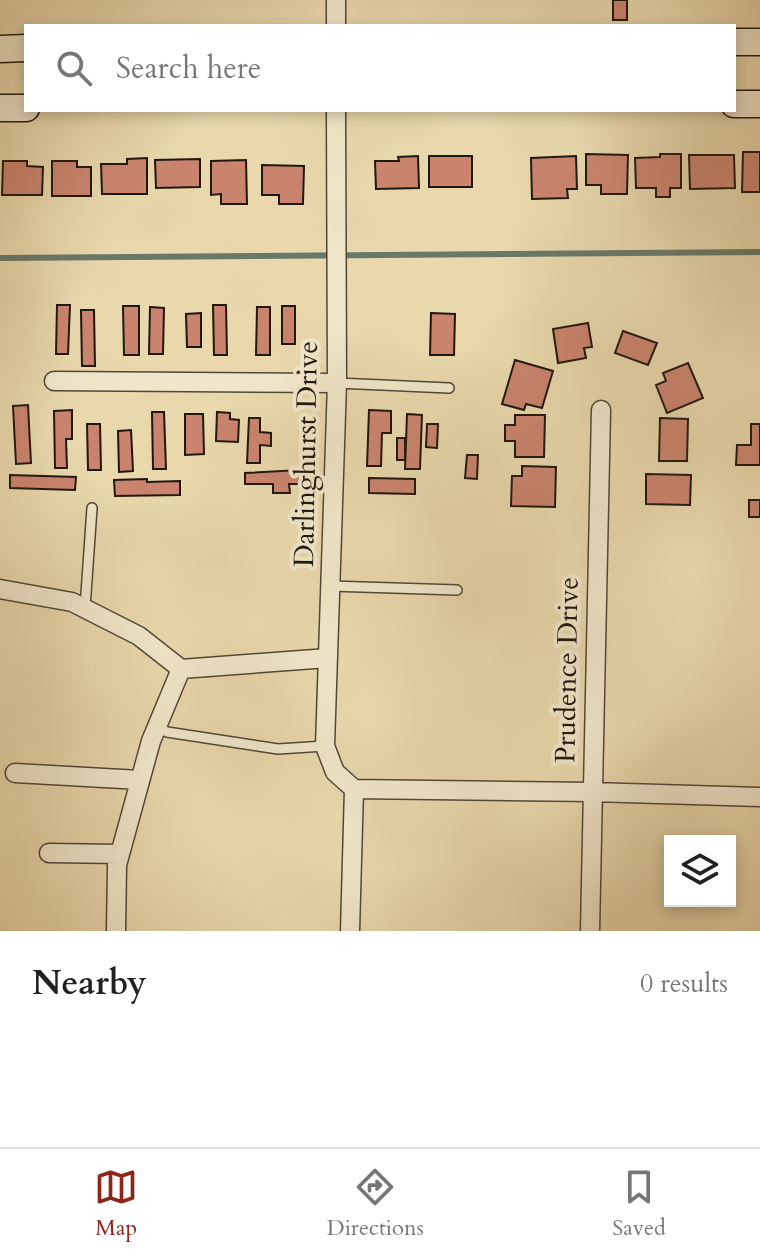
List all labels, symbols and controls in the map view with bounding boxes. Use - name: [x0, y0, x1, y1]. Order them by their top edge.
- search box: [24, 24, 736, 112]
- icon: search: [52, 46, 96, 90]
- text: Search here: [116, 48, 261, 89]
- street label: Darlinghurst Drive: [285, 341, 327, 567]
- street label: Prudence Drive: [546, 576, 588, 764]
- map controls: [664, 835, 736, 907]
- button: layers: [664, 835, 736, 907]
- text: Nearby: [32, 960, 147, 1006]
- text: 0 results: [640, 966, 728, 1001]
- tab: Map: [94, 1165, 138, 1243]
- tab: Directions: [327, 1165, 424, 1243]
- tab: Saved: [612, 1165, 666, 1243]

